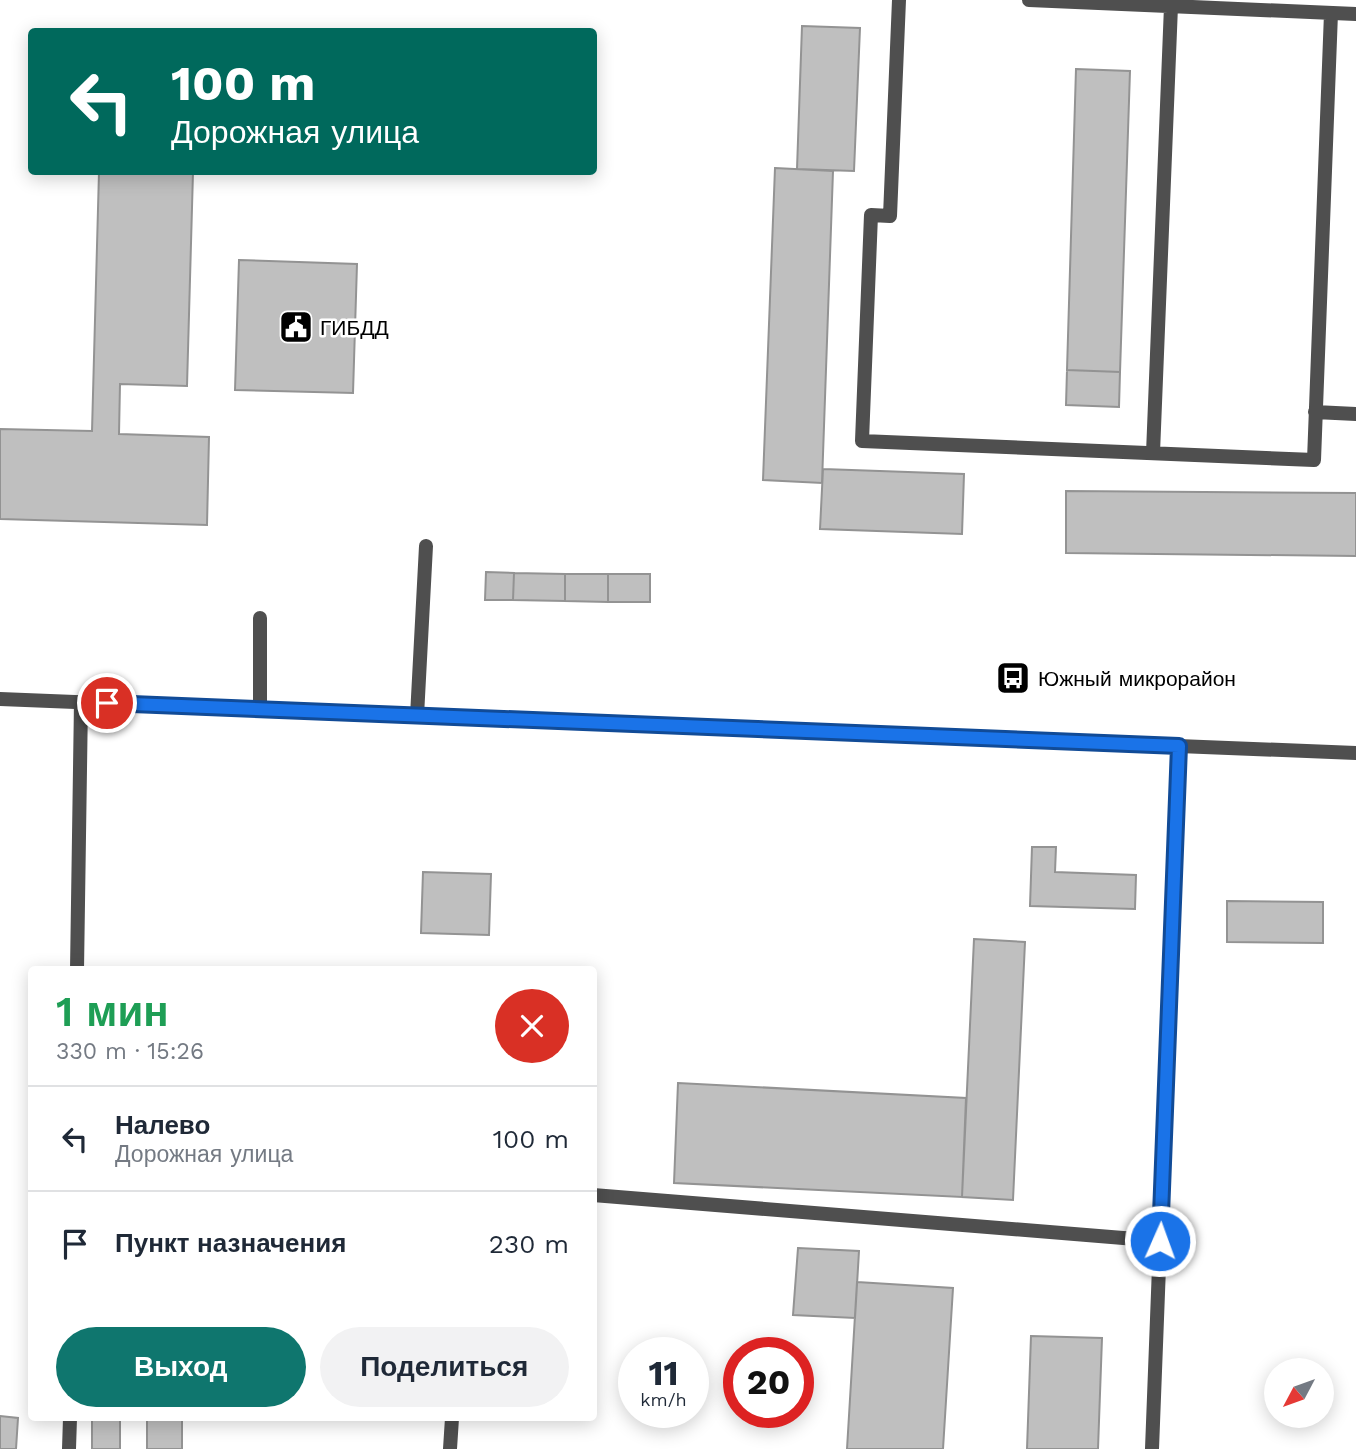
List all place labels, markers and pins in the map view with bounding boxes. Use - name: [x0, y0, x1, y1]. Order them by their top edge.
- public building icon: ГИБДД: [277, 308, 315, 346]
- place label: ГИБДД: [320, 315, 389, 340]
- bus stop icon: Южный микрорайон: [994, 659, 1032, 697]
- place label: Южный микрорайон: [1038, 666, 1236, 691]
- pin: [77, 673, 137, 733]

